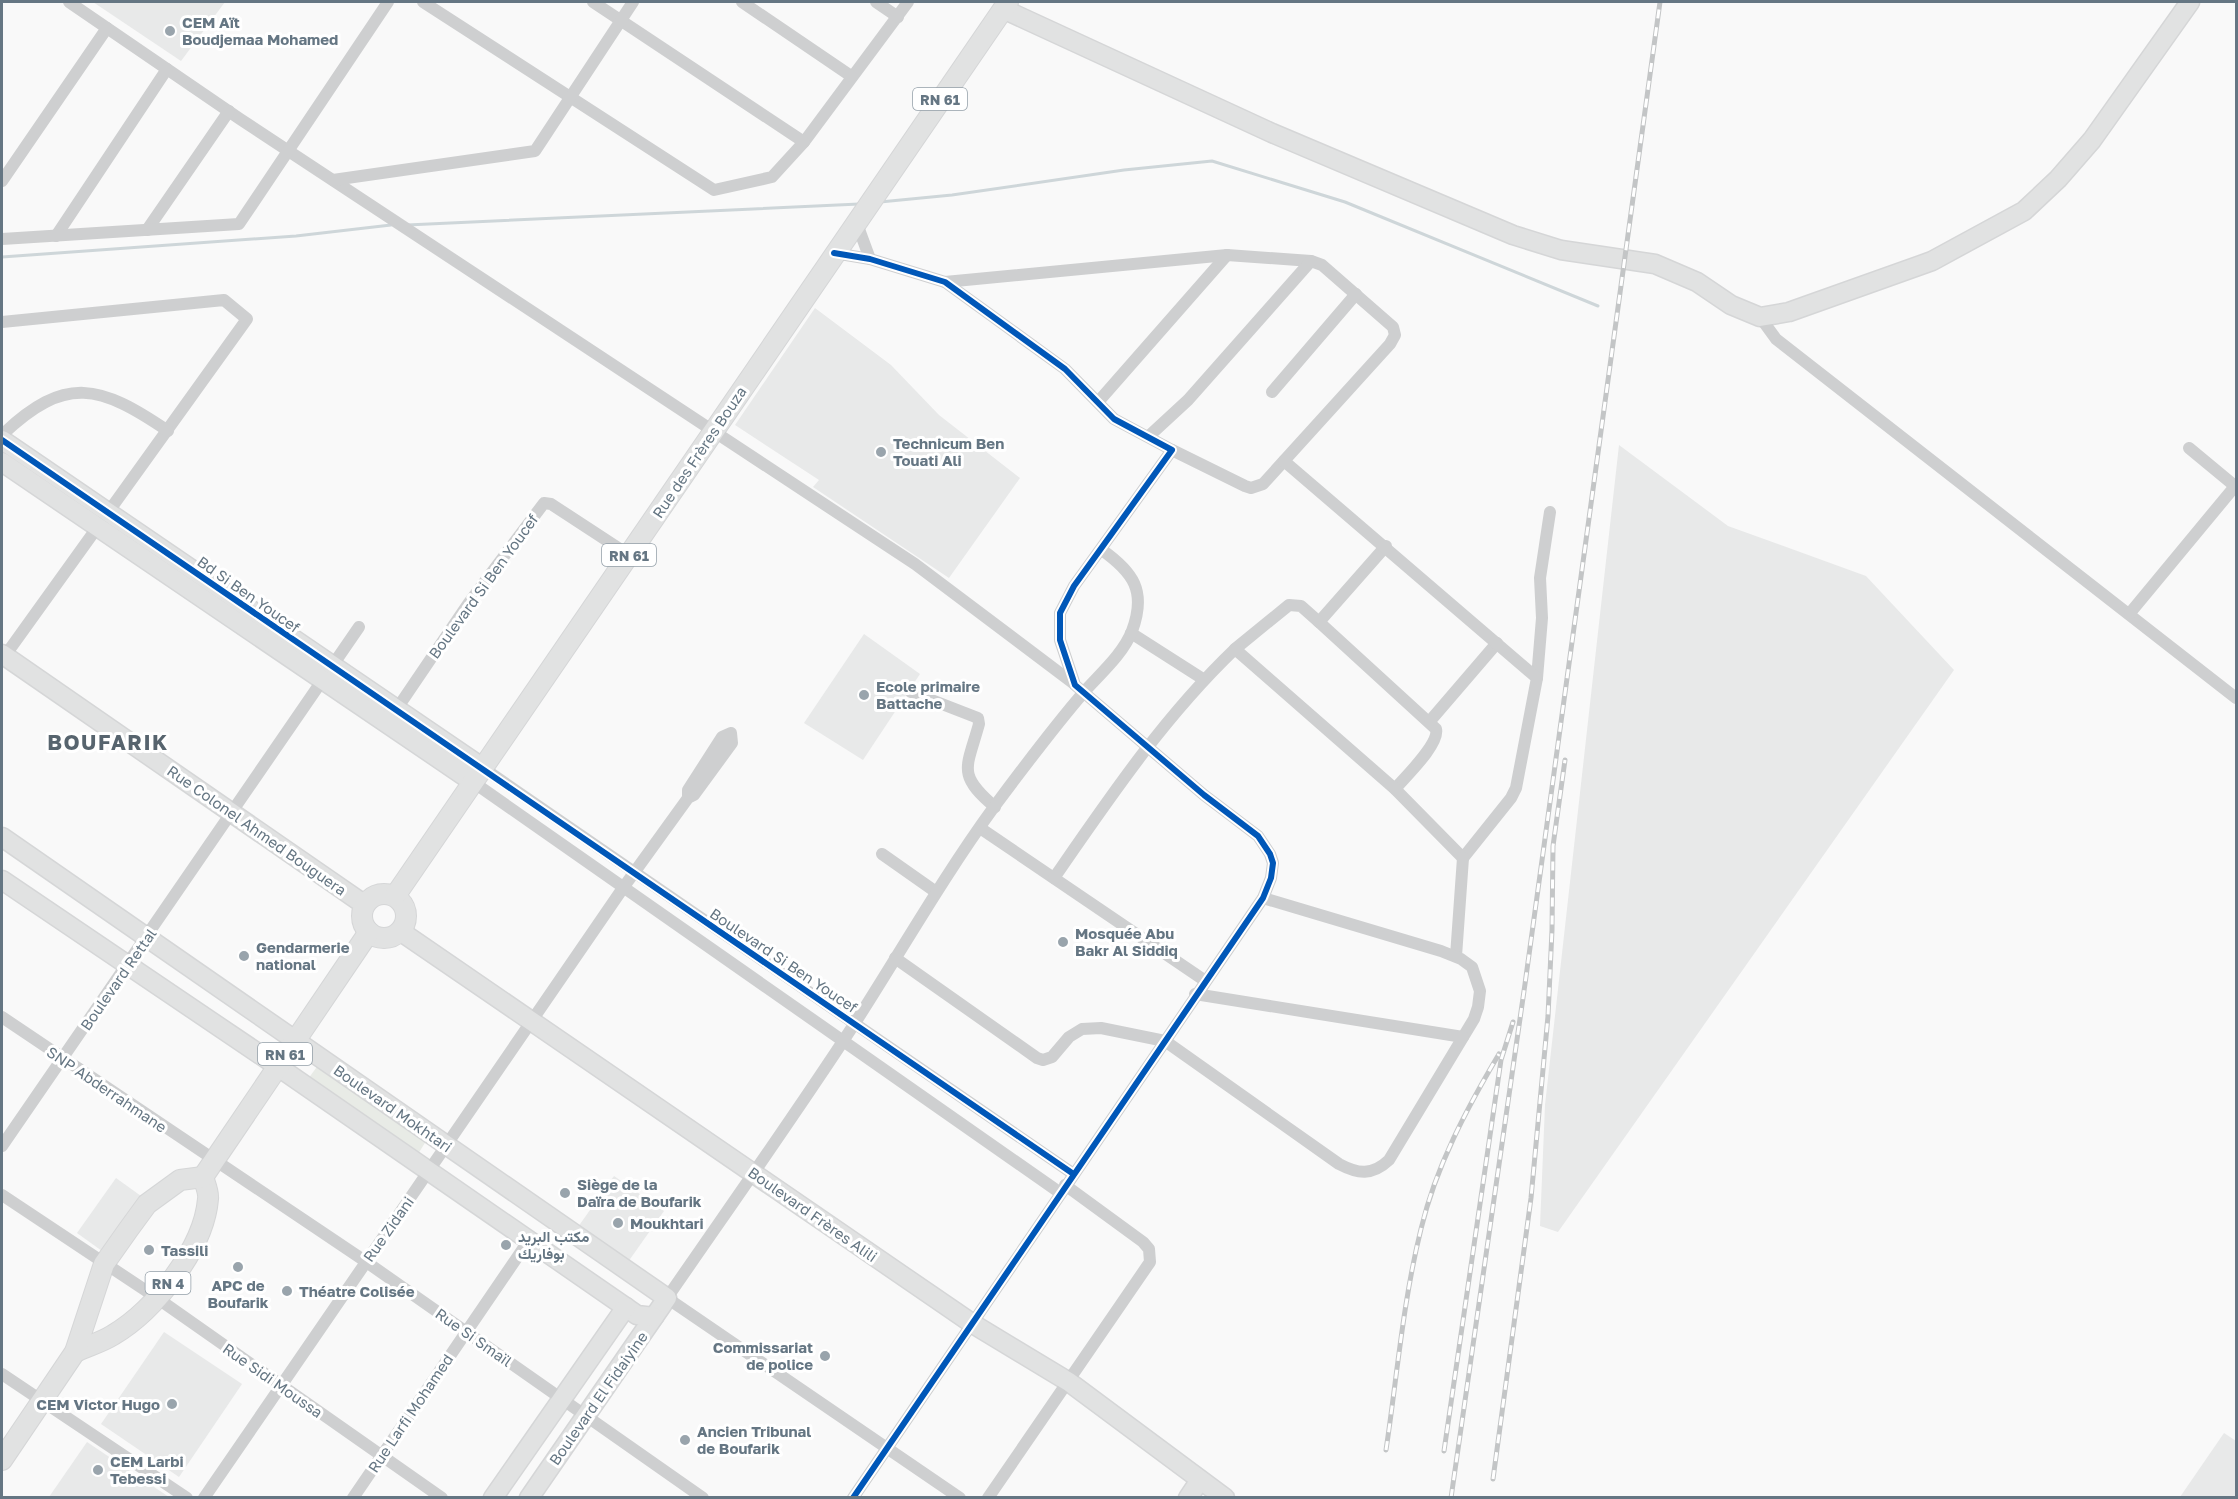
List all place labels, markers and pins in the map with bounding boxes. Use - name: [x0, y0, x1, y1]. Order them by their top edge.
- place label: CEM Aït Boudjemaa Mohamed: [182, 13, 338, 48]
- marker: CEM Aït Boudjemaa Mohamed: [163, 24, 177, 38]
- place label: Technicum Ben Touati Ali: [893, 434, 1004, 469]
- marker: Technicum Ben Touati Ali: [874, 445, 888, 459]
- place label: Ecole primaire Battache: [876, 677, 980, 712]
- marker: Ecole primaire Battache: [857, 688, 871, 702]
- place label: Mosquée Abu Bakr Al Siddiq: [1075, 924, 1178, 959]
- marker: Mosquée Abu Bakr Al Siddiq: [1056, 935, 1070, 949]
- place label: Gendarmerie national: [256, 938, 350, 973]
- marker: Gendarmerie national: [237, 949, 251, 963]
- place label: Siège de la Daïra de Boufarik: [577, 1175, 702, 1210]
- marker: Siège de la Daïra de Boufarik: [558, 1186, 572, 1200]
- place label: Moukhtari: [630, 1214, 704, 1232]
- marker: Moukhtari: [611, 1216, 625, 1230]
- place label: مكتب البريد بوفاريك: [518, 1227, 590, 1263]
- marker: مكتب البريد بوفاريك: [499, 1238, 513, 1252]
- place label: Tassili: [161, 1241, 208, 1259]
- marker: Tassili: [142, 1243, 156, 1257]
- marker: APC de Boufarik: [231, 1260, 245, 1274]
- place label: APC de Boufarik: [207, 1276, 269, 1311]
- place label: Théatre Colisée: [299, 1282, 415, 1300]
- marker: Théatre Colisée: [280, 1284, 294, 1298]
- place label: Commissariat de police: [713, 1338, 813, 1373]
- marker: Commissariat de police: [818, 1349, 832, 1363]
- place label: CEM Victor Hugo: [36, 1395, 160, 1413]
- marker: CEM Victor Hugo: [165, 1397, 179, 1411]
- place label: Ancien Tribunal de Boufarik: [697, 1422, 811, 1457]
- marker: Ancien Tribunal de Boufarik: [678, 1433, 692, 1447]
- place label: CEM Larbi Tebessi: [110, 1452, 184, 1487]
- marker: CEM Larbi Tebessi: [91, 1463, 105, 1477]

